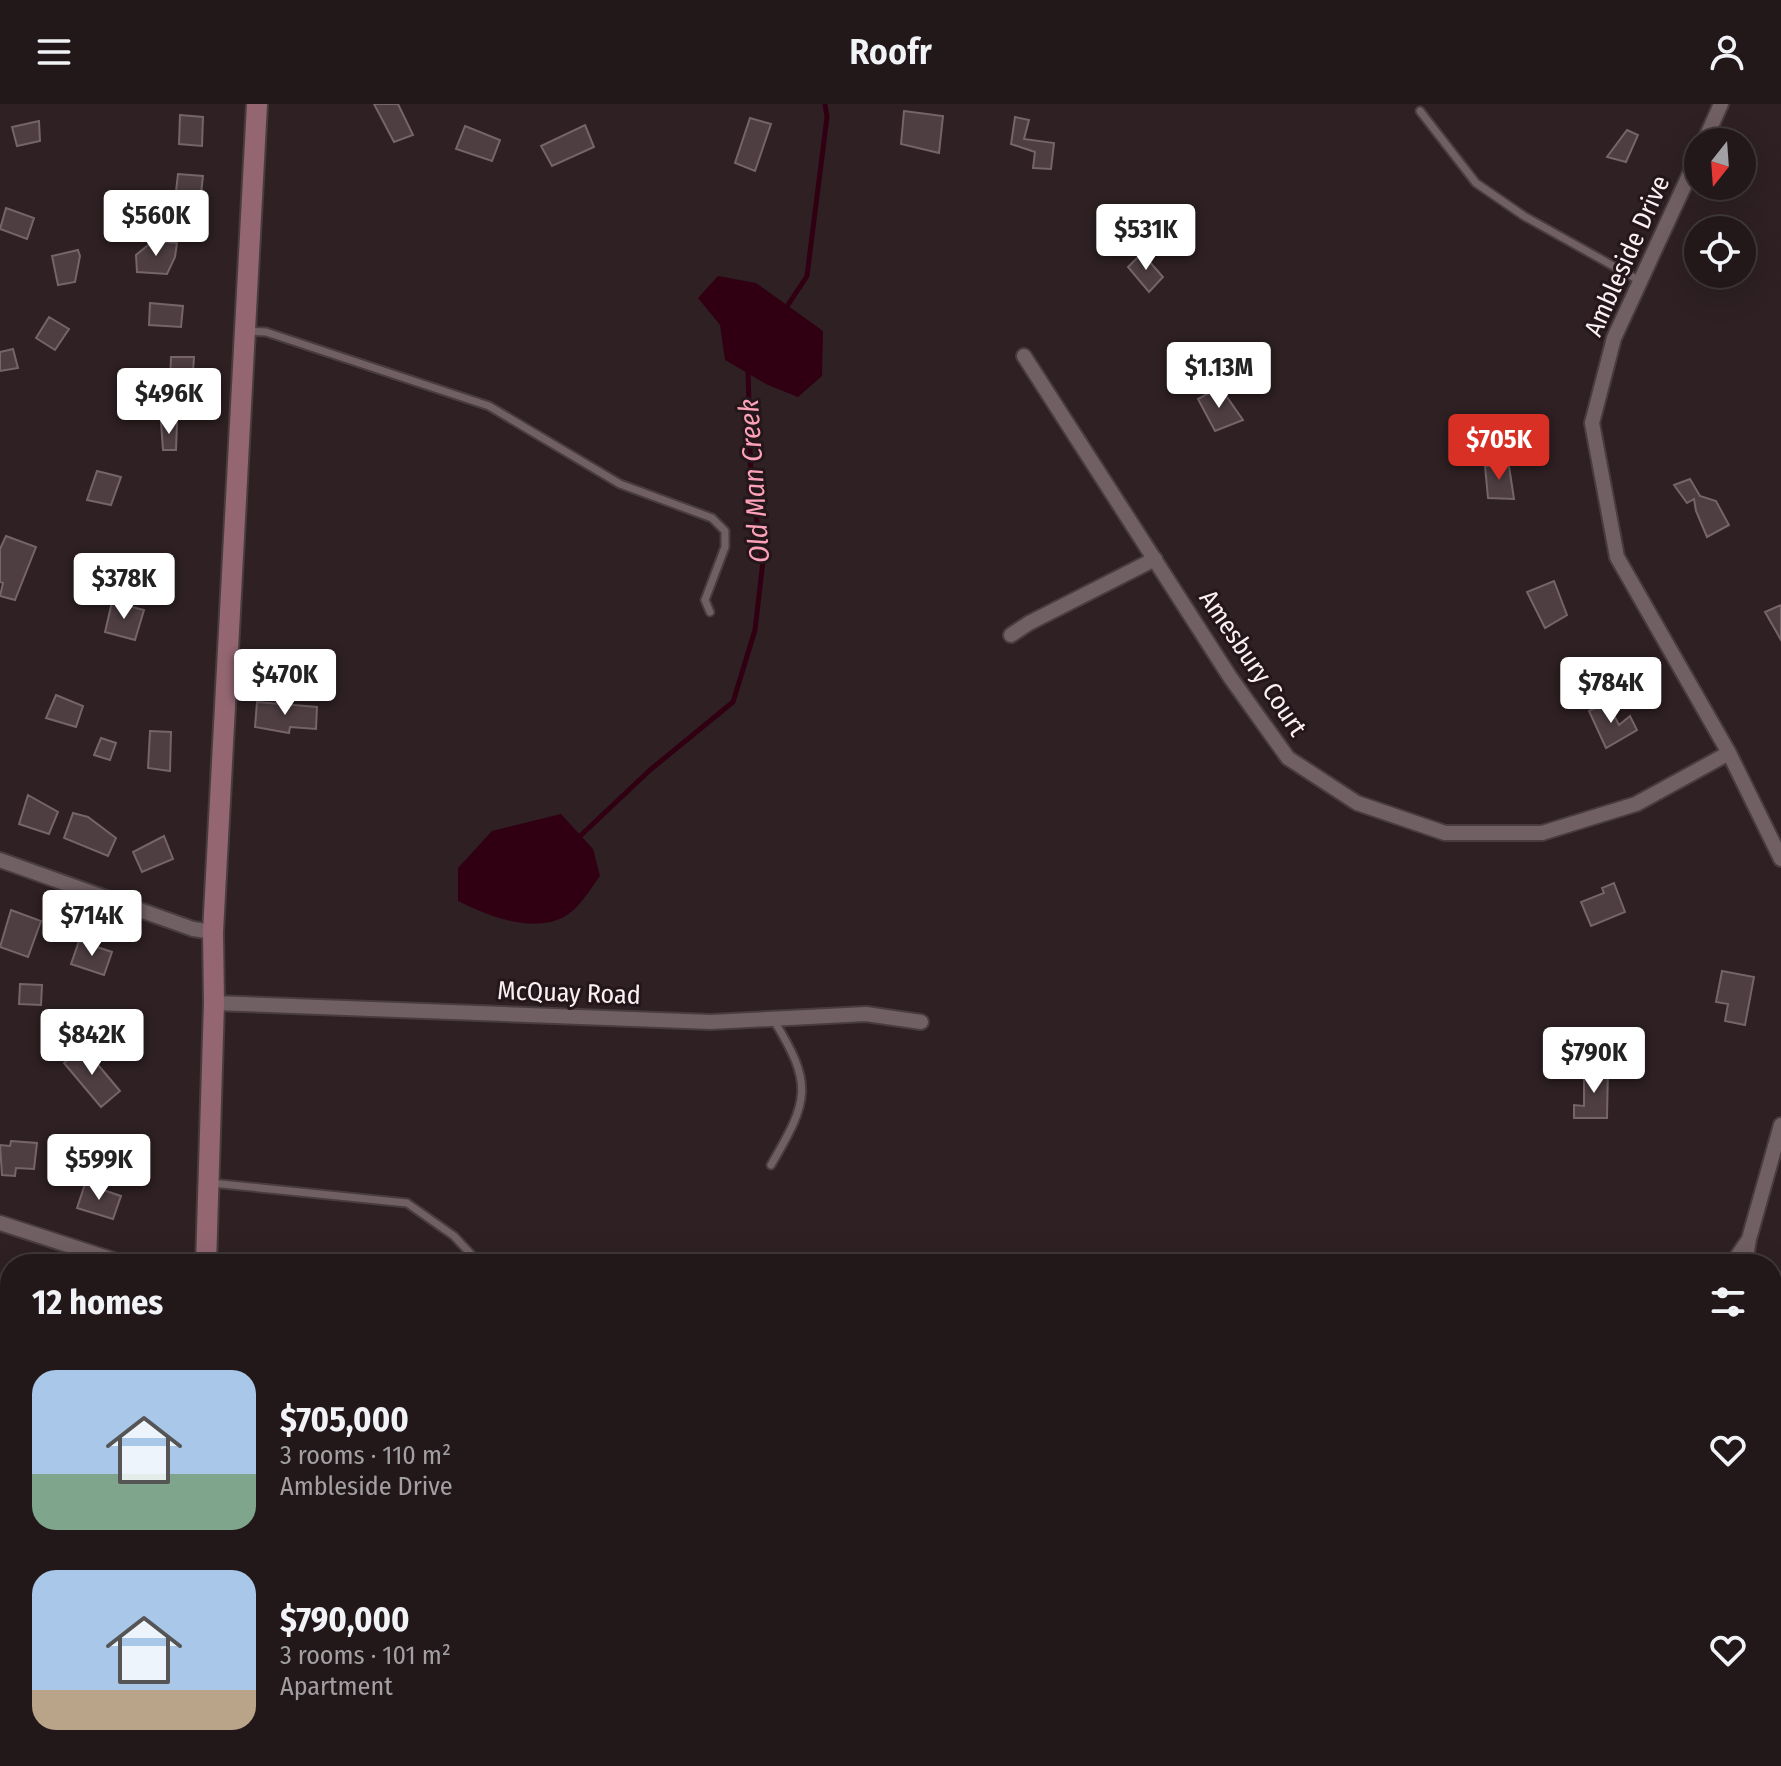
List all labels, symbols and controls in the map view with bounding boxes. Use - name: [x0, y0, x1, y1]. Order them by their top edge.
- icon: menu: [32, 30, 76, 74]
- text: Roofr: [849, 30, 932, 74]
- icon: person: [1705, 30, 1749, 74]
- north arrow: [1684, 128, 1756, 200]
- map controls: [1684, 128, 1756, 288]
- street label: Ambleside Drive: [1578, 171, 1676, 341]
- pin: $560K: [100, 190, 212, 258]
- text: $560K: [122, 200, 190, 231]
- pin: $531K: [1090, 204, 1202, 272]
- text: $531K: [1114, 214, 1178, 245]
- button: locate: [1684, 216, 1756, 288]
- pin: $1.13M: [1154, 342, 1284, 410]
- text: $1.13M: [1185, 352, 1253, 383]
- pin: $496K: [113, 368, 225, 436]
- text: $496K: [135, 378, 203, 409]
- water label: Old Man Creek: [732, 398, 776, 564]
- pin: $705K: [1443, 414, 1555, 482]
- text: $705K: [1466, 424, 1532, 455]
- pin: $378K: [68, 553, 180, 621]
- text: $378K: [92, 563, 156, 594]
- street label: Amesbury Court: [1193, 584, 1313, 742]
- pin: $470K: [229, 649, 341, 717]
- pin: $784K: [1555, 657, 1667, 725]
- text: $470K: [252, 659, 318, 690]
- text: $784K: [1578, 667, 1644, 698]
- pin: $714K: [36, 890, 148, 958]
- text: $714K: [61, 900, 123, 931]
- street label: McQuay Road: [497, 975, 641, 1011]
- pin: $842K: [36, 1009, 148, 1077]
- text: $842K: [59, 1019, 125, 1050]
- pin: $790K: [1538, 1027, 1650, 1095]
- text: $790K: [1561, 1037, 1627, 1068]
- pin: $599K: [43, 1134, 155, 1202]
- text: $599K: [65, 1144, 133, 1175]
- icon: filters: [1706, 1280, 1750, 1324]
- text: 12 homes: [32, 1282, 163, 1323]
- text: $705,000: [280, 1399, 409, 1440]
- icon: home: [96, 1402, 192, 1498]
- icon: heart: [1706, 1428, 1750, 1472]
- text: 3 rooms · 110 m²: [280, 1440, 451, 1471]
- text: Ambleside Drive: [280, 1471, 453, 1502]
- text: $790,000: [280, 1599, 410, 1640]
- icon: home: [96, 1602, 192, 1698]
- icon: heart: [1706, 1628, 1750, 1672]
- text: 3 rooms · 101 m²: [280, 1640, 451, 1671]
- text: Apartment: [280, 1671, 393, 1702]

